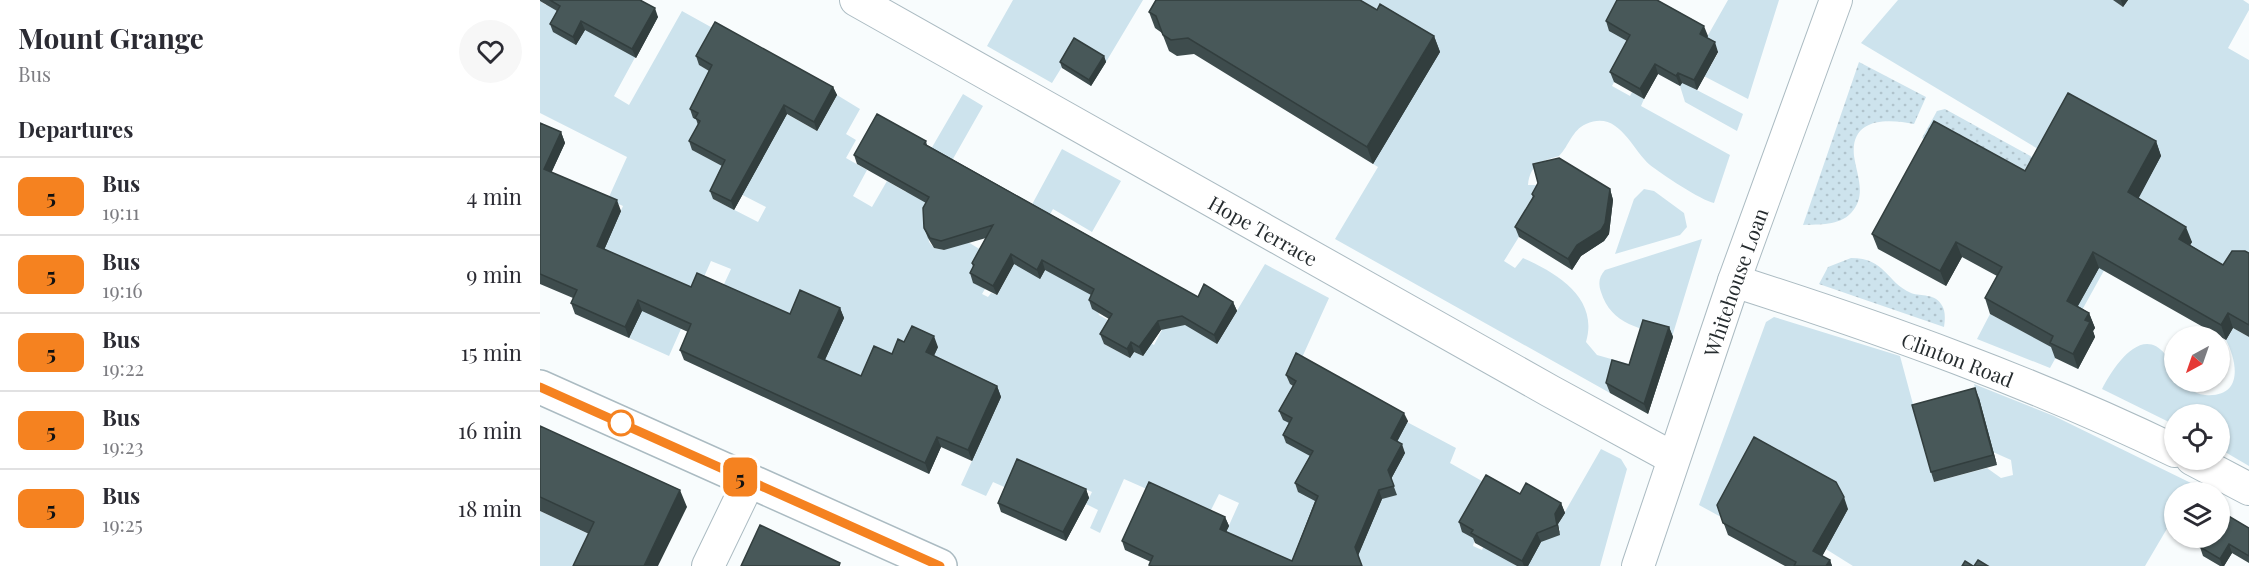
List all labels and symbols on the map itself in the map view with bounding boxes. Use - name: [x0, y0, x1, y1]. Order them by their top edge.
- street label: Hope Terrace: [1204, 188, 1323, 271]
- street label: Whitehouse Loan: [1696, 204, 1773, 361]
- street label: Clinton Road: [1898, 325, 2018, 392]
- north arrow: [2164, 326, 2230, 392]
- unlabelled marker: [608, 410, 634, 436]
- line badge: 5: [720, 458, 760, 496]

